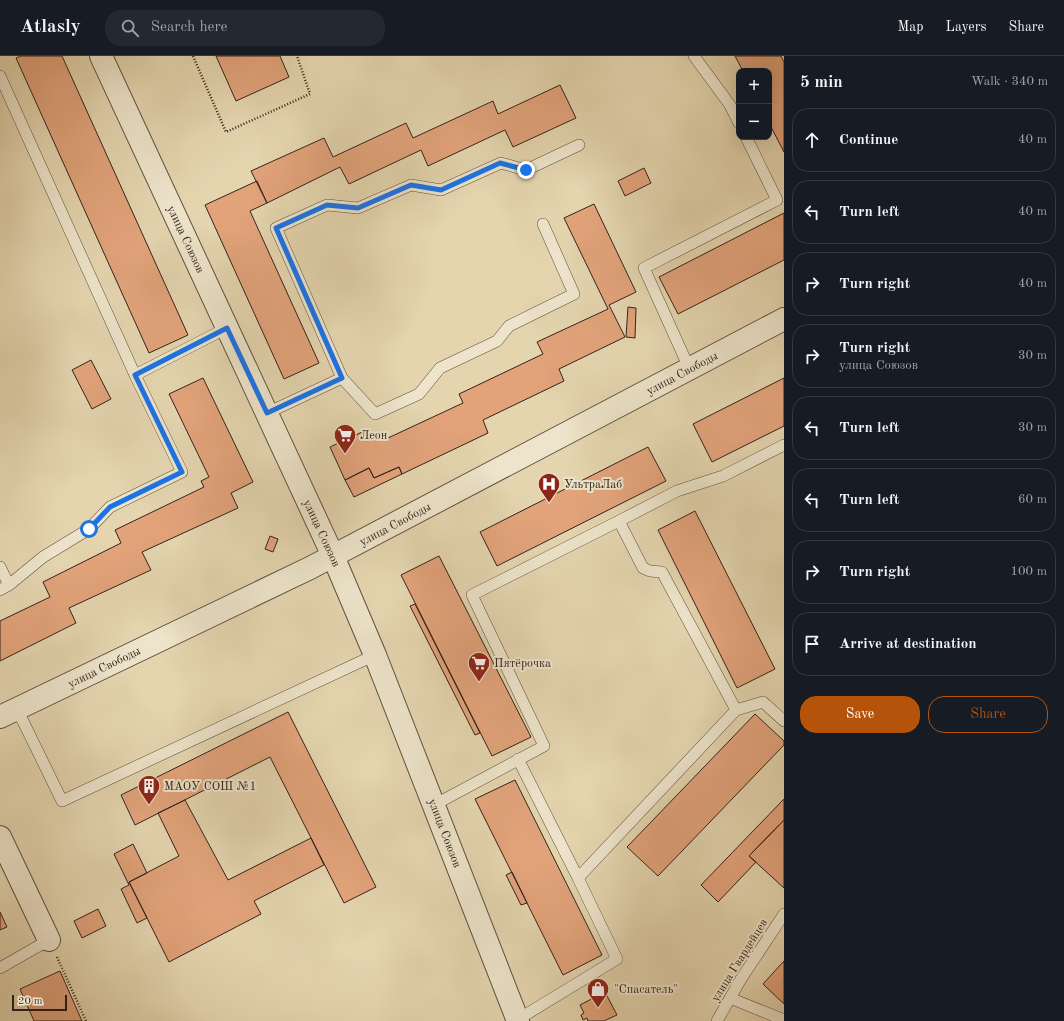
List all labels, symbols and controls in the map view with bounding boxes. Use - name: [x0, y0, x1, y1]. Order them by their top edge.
- search box: [105, 10, 385, 46]
- icon: search: [119, 17, 141, 39]
- text: Atlasly: [20, 18, 81, 37]
- text: Search here: [151, 20, 228, 35]
- text: Map: [898, 20, 924, 34]
- text: Layers: [946, 20, 987, 34]
- text: Share: [1009, 20, 1044, 34]
- map controls: [736, 68, 772, 140]
- button: +: [736, 68, 772, 104]
- text: 5 min: [800, 74, 843, 91]
- text: Walk · 340 m: [971, 75, 1048, 88]
- button: −: [736, 104, 772, 140]
- icon: ahead: [801, 129, 823, 151]
- text: Continue: [839, 133, 898, 148]
- text: 40 m: [1018, 133, 1047, 146]
- route end: [517, 161, 535, 179]
- icon: left: [801, 201, 823, 223]
- street label: улица Союзов: [164, 204, 206, 275]
- text: Turn left: [839, 205, 899, 220]
- text: 40 m: [1018, 205, 1047, 218]
- icon: right: [801, 273, 823, 295]
- text: Turn right: [839, 277, 910, 292]
- text: 40 m: [1018, 277, 1047, 290]
- text: Turn right: [839, 341, 910, 356]
- icon: right: [801, 345, 823, 367]
- text: 30 m: [1018, 349, 1047, 362]
- street label: улица Свободы: [645, 350, 720, 398]
- text: улица Союзов: [839, 359, 918, 372]
- icon: left: [801, 417, 823, 439]
- text: Turn left: [839, 421, 899, 436]
- text: 30 m: [1018, 421, 1047, 434]
- supermarket icon: Леон: [332, 422, 358, 455]
- place label: Леон: [360, 430, 388, 442]
- hospital icon: УльтраЛаб: [536, 471, 562, 504]
- place label: УльтраЛаб: [564, 479, 622, 491]
- icon: left: [801, 489, 823, 511]
- text: Turn left: [839, 493, 899, 508]
- text: 60 m: [1018, 493, 1047, 506]
- street label: улица Союзов: [300, 498, 342, 569]
- street label: улица Свободы: [358, 501, 433, 549]
- route start: [80, 520, 98, 538]
- icon: right: [801, 561, 823, 583]
- text: Turn right: [839, 565, 910, 580]
- text: 100 m: [1010, 565, 1047, 578]
- icon: arrive: [801, 633, 823, 655]
- text: Arrive at destination: [839, 637, 977, 652]
- street label: улица Свободы: [66, 645, 143, 691]
- supermarket icon: Пятёрочка: [466, 650, 492, 683]
- place label: Пятёрочка: [494, 658, 551, 670]
- button: Save: [800, 696, 920, 733]
- button: Share: [928, 696, 1048, 733]
- building icon: МАОУ СОШ №1: [136, 773, 162, 806]
- place label: МАОУ СОШ №1: [164, 781, 256, 793]
- street label: улица Союзов: [425, 797, 463, 870]
- street label: улица Гвардейцев: [710, 917, 770, 1004]
- shop icon: "Спасатель": [585, 976, 611, 1009]
- place label: "Спасатель": [614, 984, 678, 996]
- scale bar: [12, 993, 67, 1012]
- text: 20 m: [18, 996, 43, 1007]

